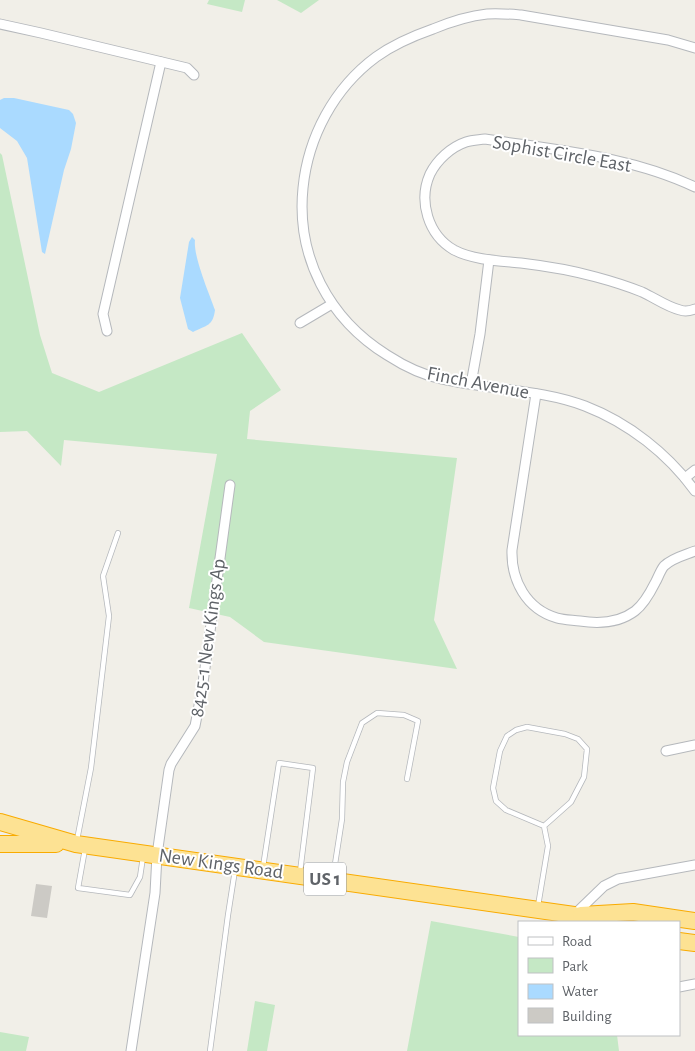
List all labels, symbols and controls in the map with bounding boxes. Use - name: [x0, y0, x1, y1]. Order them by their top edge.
- street label: Sophist Circle East: [491, 132, 634, 176]
- street label: Finch Avenue: [425, 363, 531, 403]
- street label: 8425-1 New Kings Ap: [187, 557, 229, 719]
- street label: New Kings Road: [157, 845, 285, 883]
- road number: US 1: [304, 862, 346, 896]
- legend: [518, 921, 680, 1036]
- text: Road: [562, 934, 592, 949]
- text: Park: [562, 959, 588, 974]
- text: Water: [562, 984, 598, 999]
- text: Building: [562, 1009, 612, 1024]

